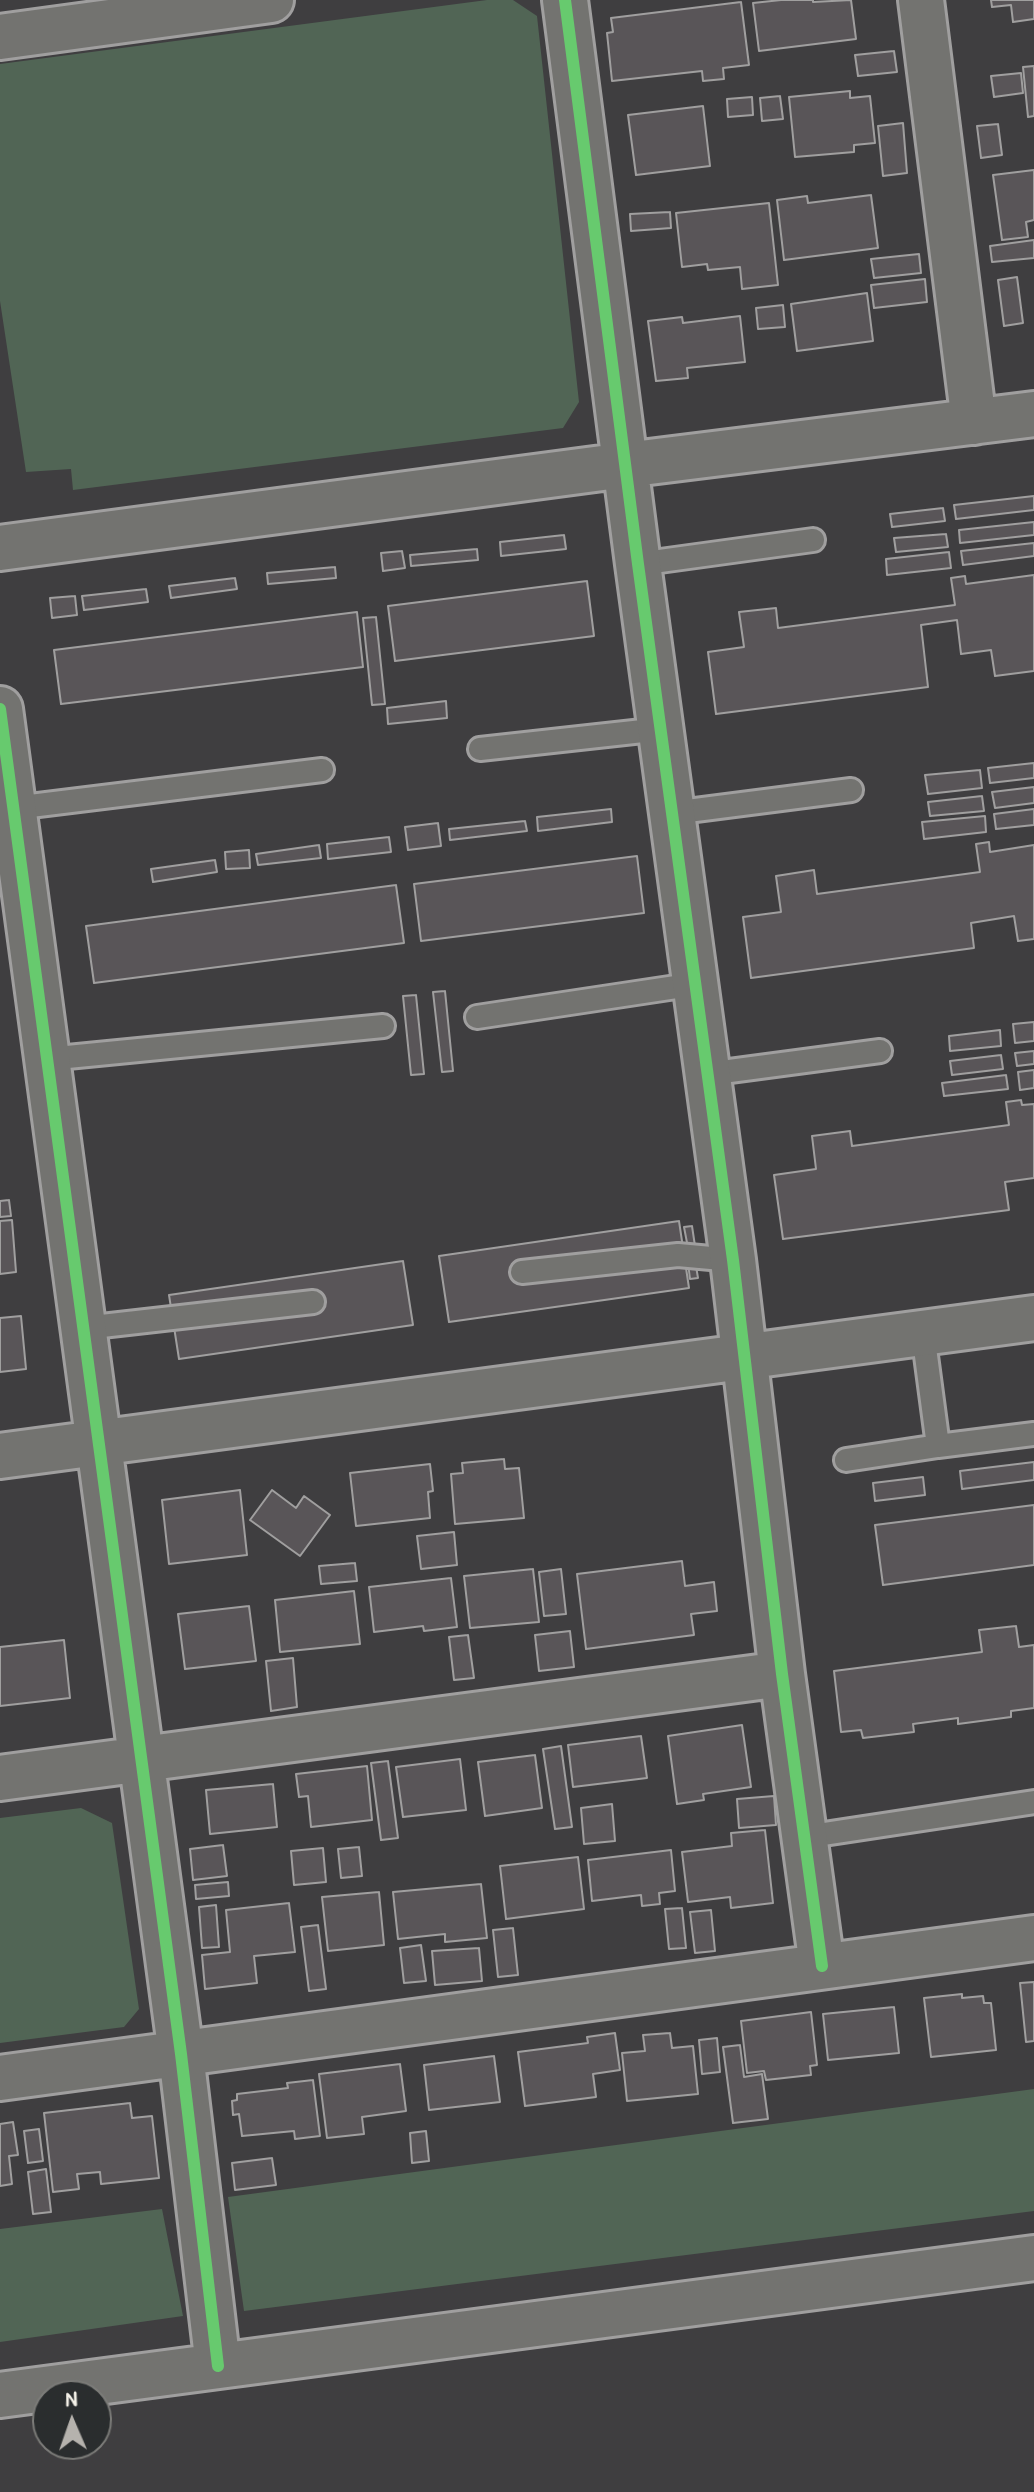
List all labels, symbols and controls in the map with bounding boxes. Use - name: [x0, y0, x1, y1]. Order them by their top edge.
- north arrow: [32, 2380, 112, 2460]
- text: N: [65, 2383, 78, 2413]

